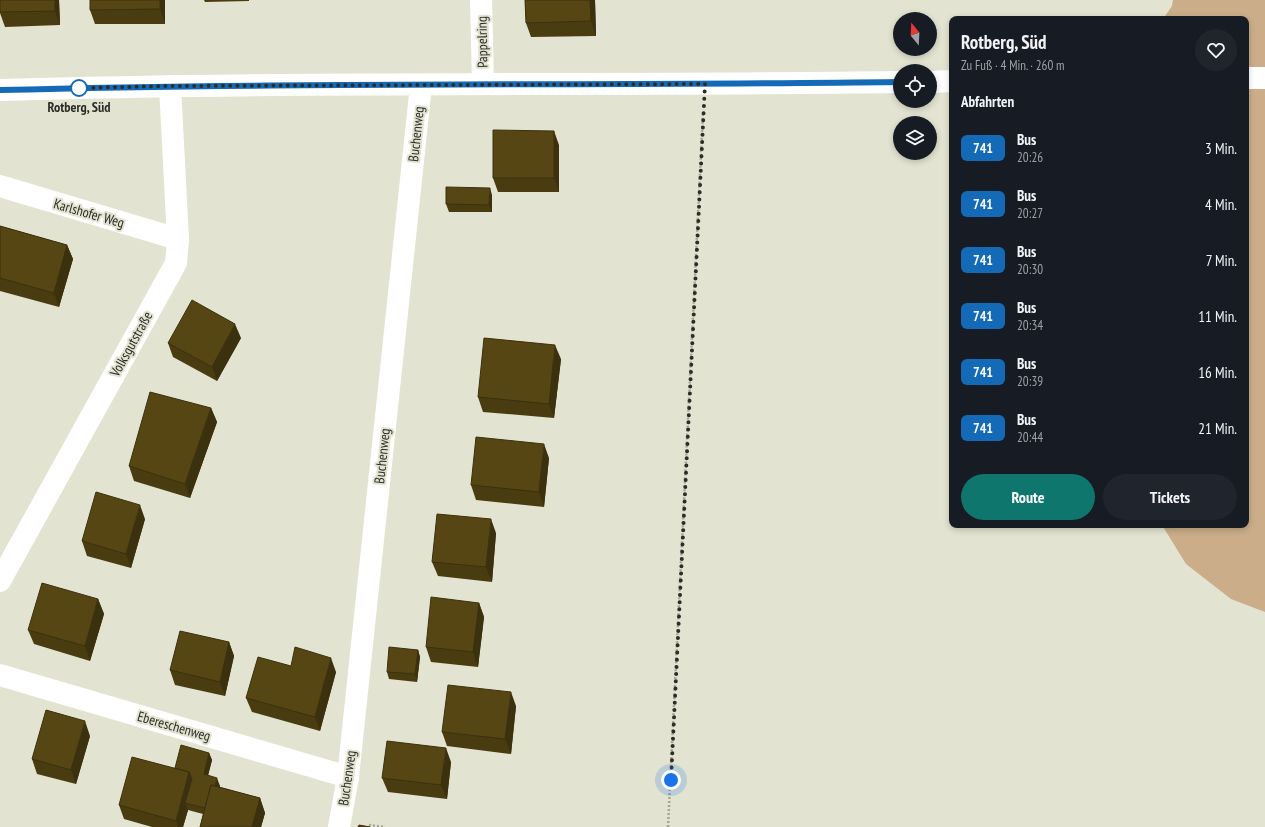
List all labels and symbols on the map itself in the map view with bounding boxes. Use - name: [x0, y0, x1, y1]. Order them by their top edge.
- north arrow: [893, 12, 937, 56]
- street label: Pappelring: [473, 16, 491, 68]
- marker: Rotberg, Süd: [70, 79, 88, 97]
- place label: Rotberg, Süd: [48, 98, 110, 116]
- street label: Buchenweg: [404, 105, 428, 163]
- street label: Karlshofer Weg: [52, 194, 126, 232]
- street label: Volksgutstraße: [105, 308, 156, 381]
- street label: Buchenweg: [370, 427, 394, 485]
- street label: Ebereschenweg: [135, 707, 213, 745]
- street label: Buchenweg: [334, 749, 360, 807]
- your location: [661, 770, 681, 790]

